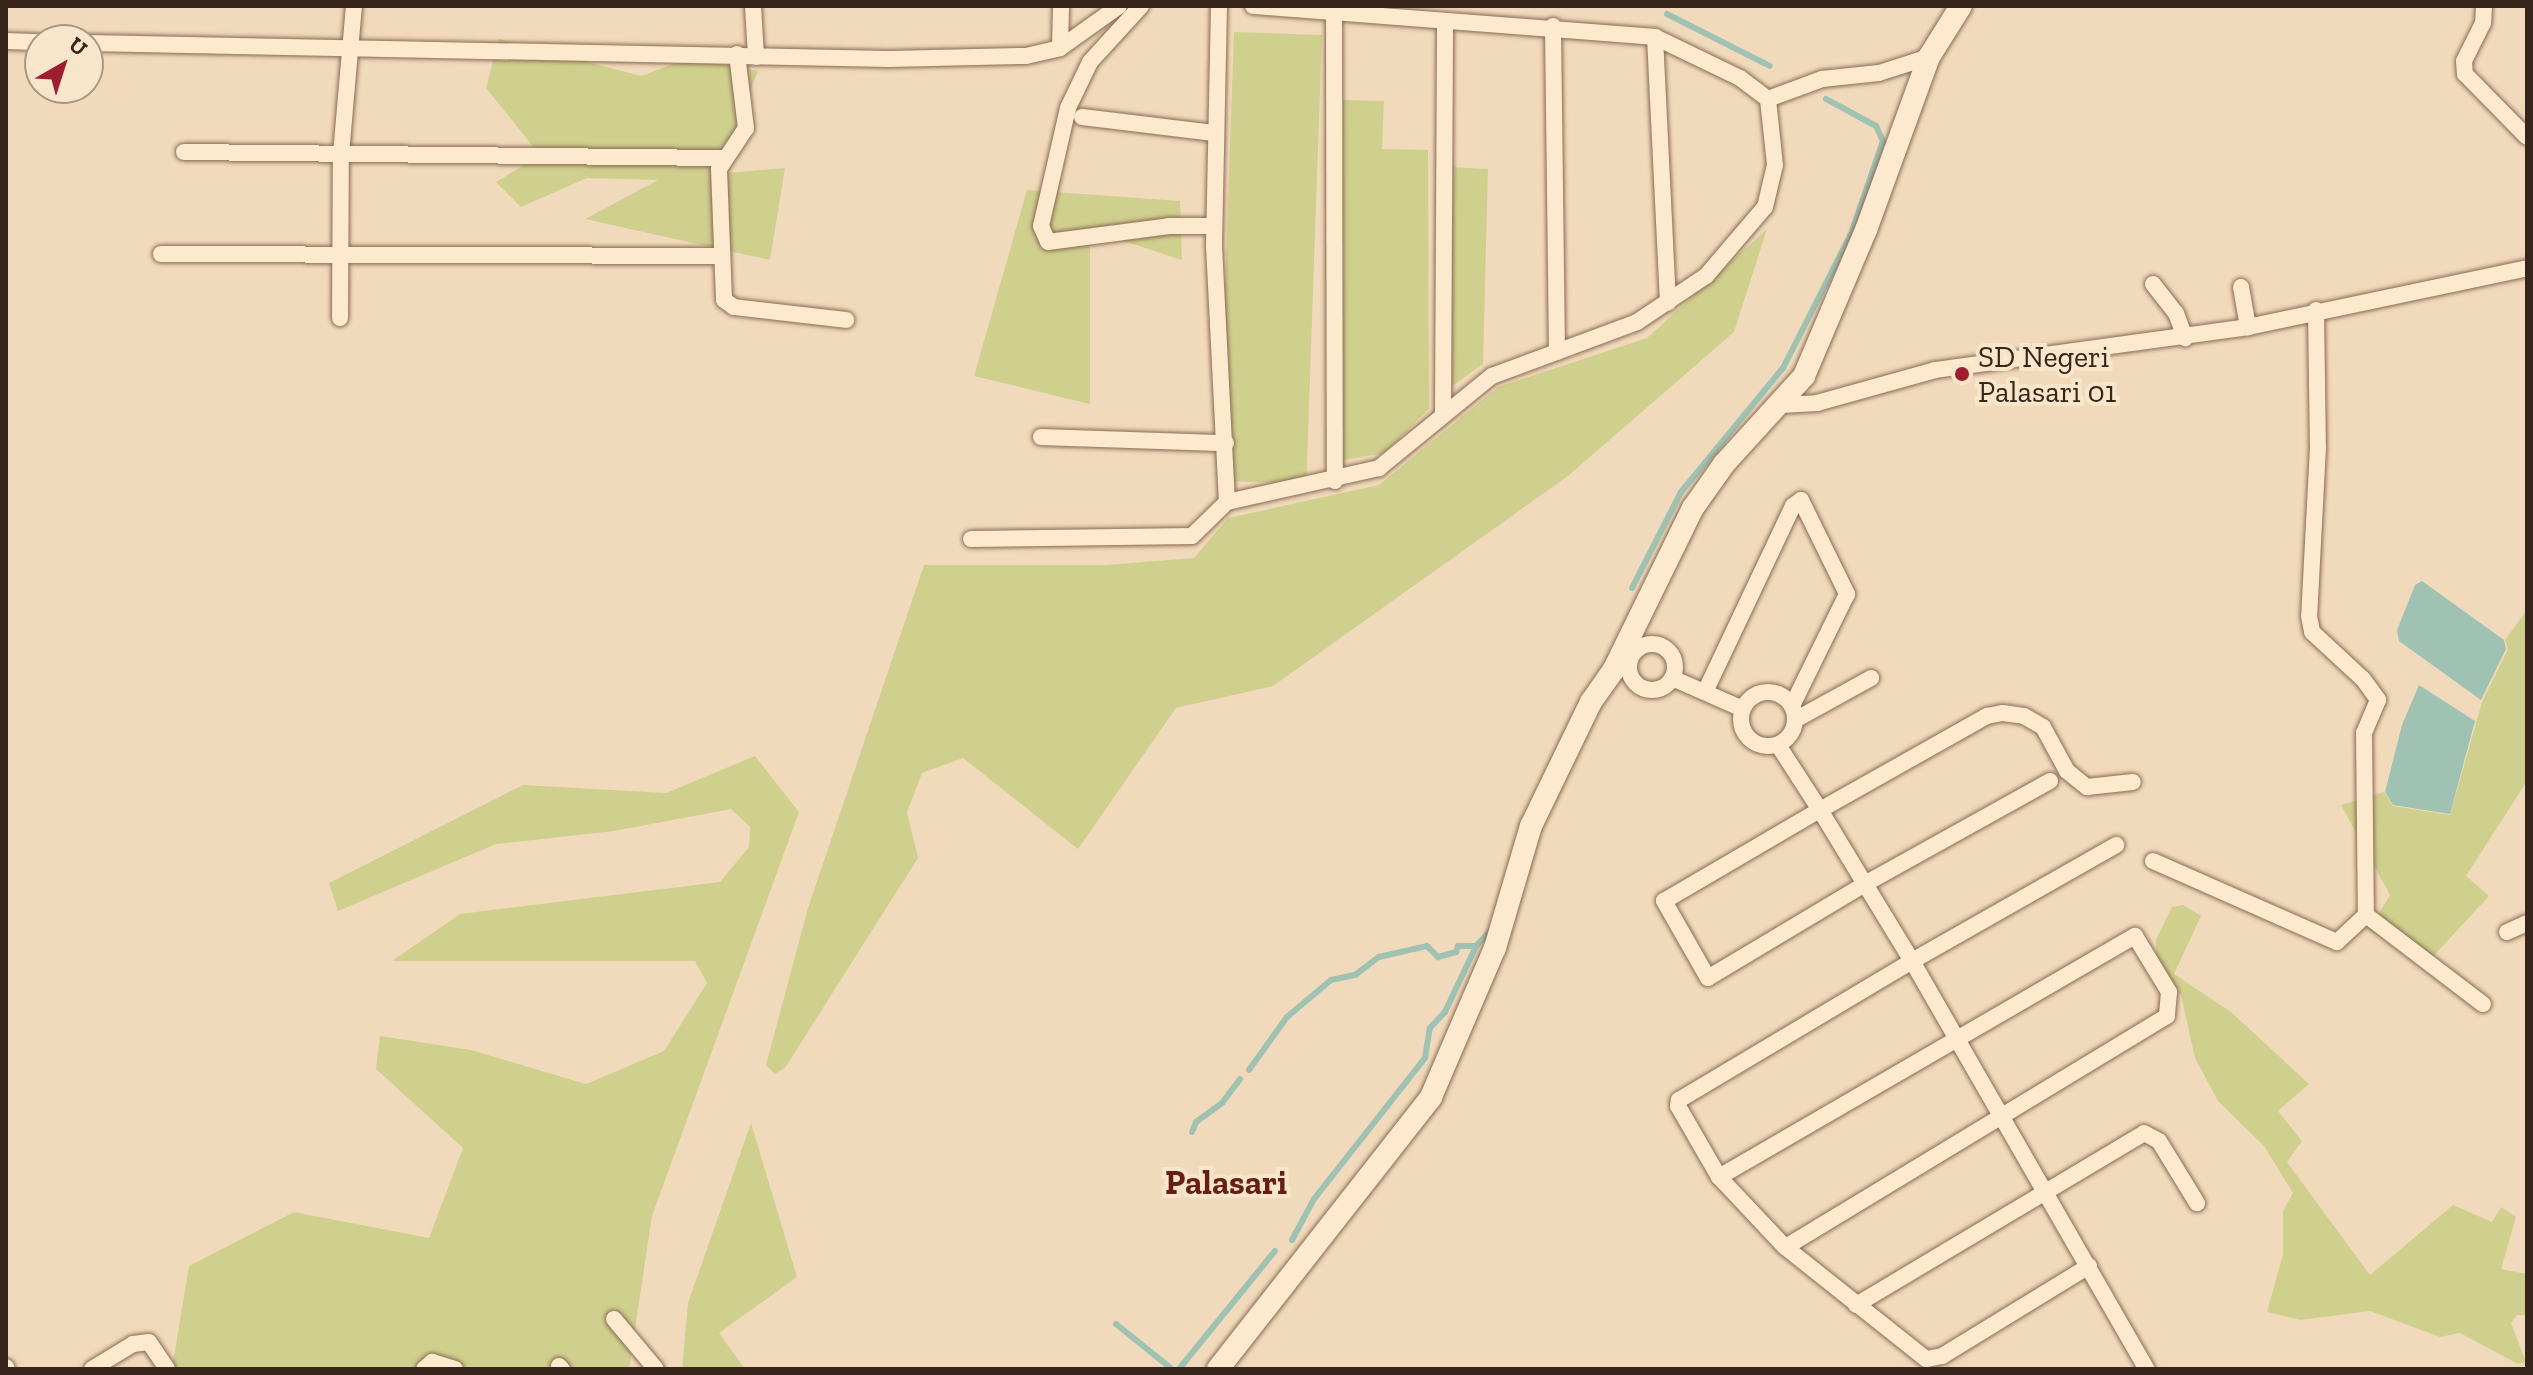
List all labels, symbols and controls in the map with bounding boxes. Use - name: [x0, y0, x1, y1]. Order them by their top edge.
- north arrow: [24, 24, 104, 104]
- text: U: [64, 31, 93, 62]
- place label: SD Negeri Palasari 01: [1978, 339, 2116, 410]
- marker: SD Negeri Palasari 01: [1953, 365, 1971, 383]
- district label: Palasari: [1165, 1163, 1287, 1203]

